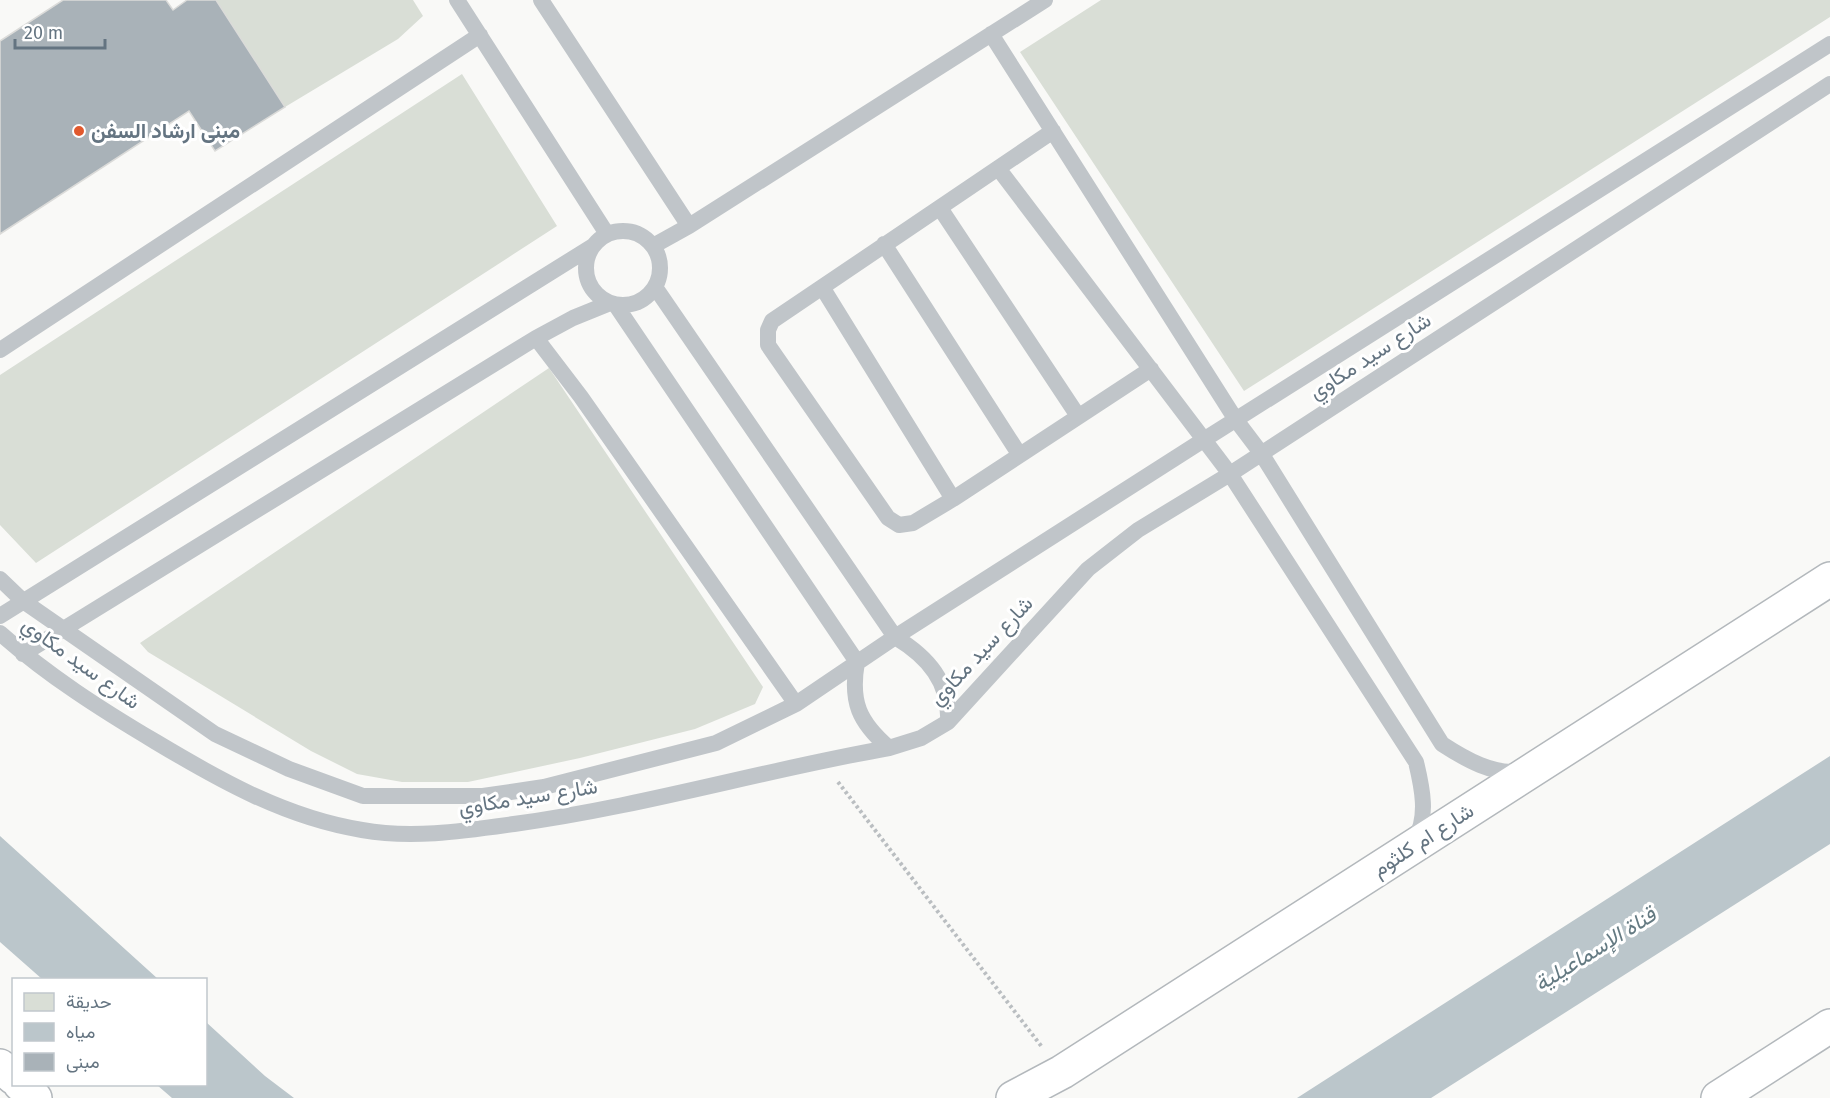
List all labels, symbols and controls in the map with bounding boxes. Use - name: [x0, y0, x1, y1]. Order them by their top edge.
- scale bar: [15, 12, 105, 50]
- text: 20 m: [24, 22, 63, 44]
- place label: مبنى ارشاد السفن: [91, 118, 240, 144]
- marker: مبنى ارشاد السفن: [72, 124, 86, 138]
- street label: شارع سيد مكاوي: [1304, 307, 1438, 408]
- street label: شارع سيد مكاوي: [924, 591, 1041, 714]
- street label: شارع سيد مكاوي: [14, 611, 145, 718]
- street label: شارع سيد مكاوي: [457, 773, 600, 825]
- street label: شارع ام كلثوم: [1367, 797, 1479, 883]
- water label: قناة الإسماعيلية: [1529, 900, 1663, 998]
- legend: [12, 978, 207, 1086]
- text: حديقة: [66, 991, 112, 1013]
- text: مياه: [66, 1021, 95, 1043]
- text: مبنى: [66, 1051, 100, 1073]

